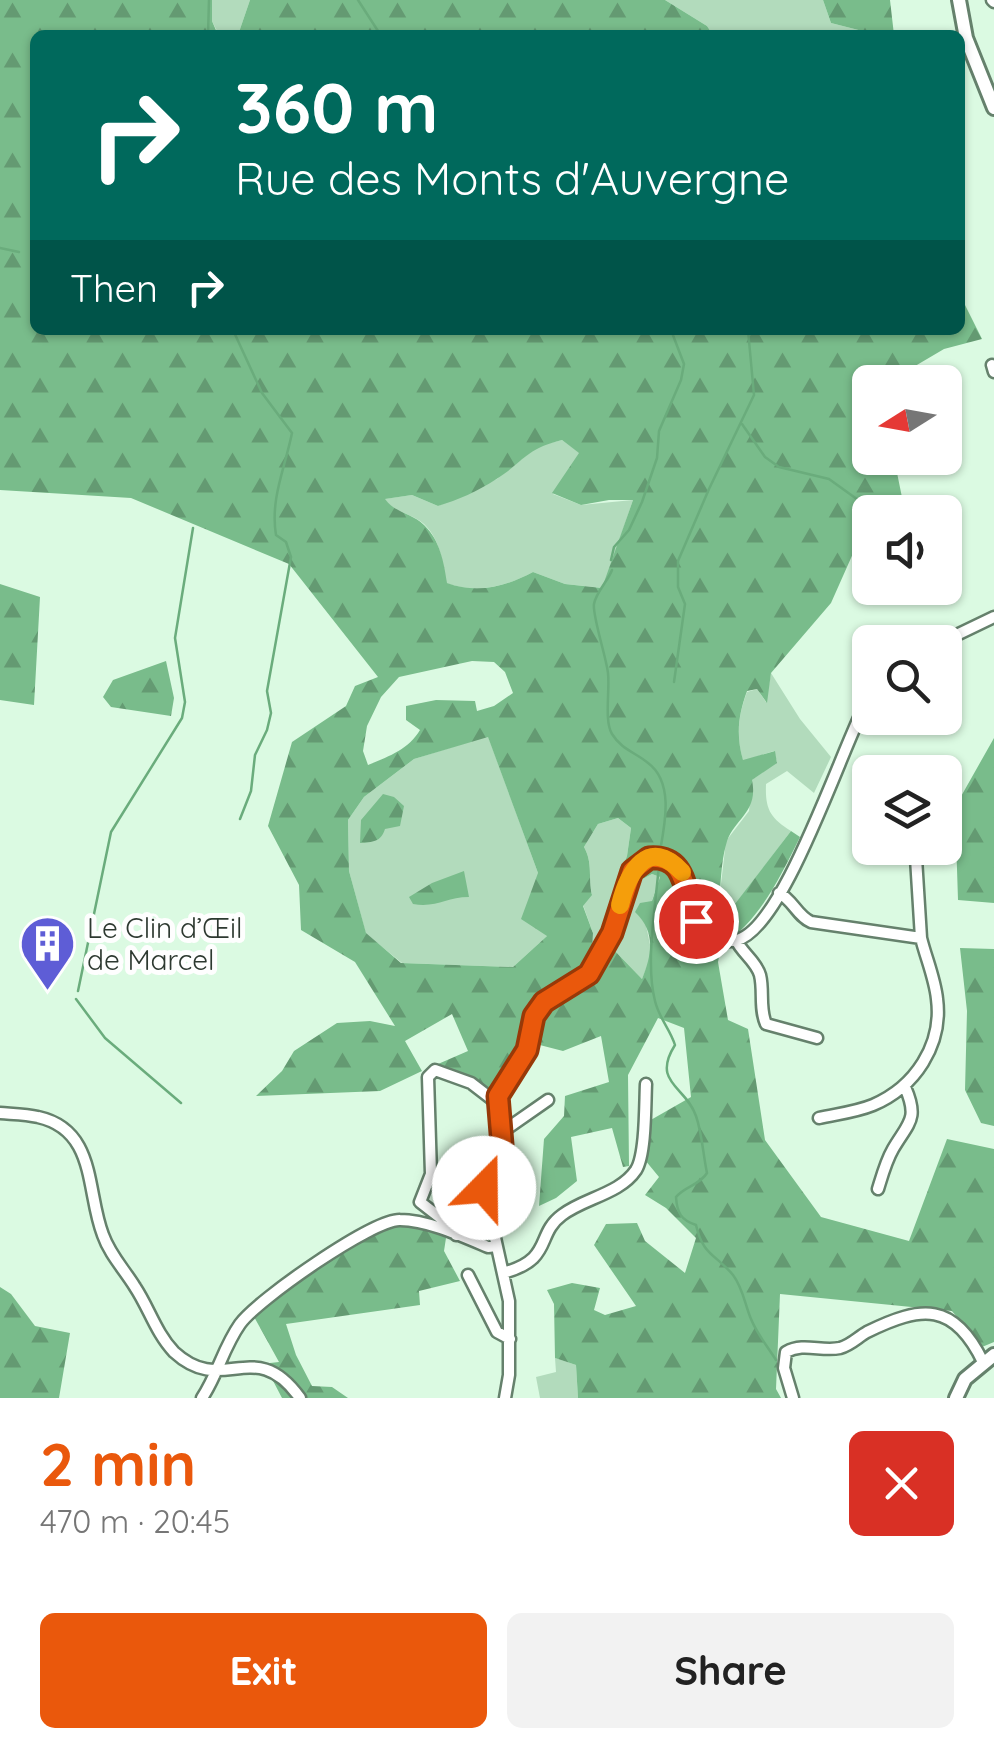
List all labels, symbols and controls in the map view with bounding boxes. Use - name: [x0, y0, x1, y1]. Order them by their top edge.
- text: 360 m: [235, 63, 438, 151]
- icon: right: [70, 70, 200, 200]
- text: Rue des Monts d'Auvergne: [235, 150, 789, 206]
- icon: right: [178, 260, 233, 315]
- text: Then: [70, 264, 158, 312]
- north arrow: [852, 365, 962, 475]
- map controls: [852, 365, 962, 865]
- button: sound: [852, 495, 962, 605]
- button: search: [852, 625, 962, 735]
- button: layers: [852, 755, 962, 865]
- pin: [654, 879, 739, 964]
- icon: arrive: [669, 894, 724, 949]
- place label: Le Clin d’Œil de Marcel: [87, 910, 242, 977]
- building icon: Le Clin d’Œil de Marcel: [18, 913, 78, 992]
- position arrow: [432, 1136, 536, 1240]
- text: 2 min: [40, 1426, 196, 1501]
- button: close: [849, 1431, 954, 1536]
- text: 470 m · 20:45: [40, 1501, 230, 1541]
- button: Exit: [40, 1613, 487, 1728]
- button: Share: [507, 1613, 954, 1728]

